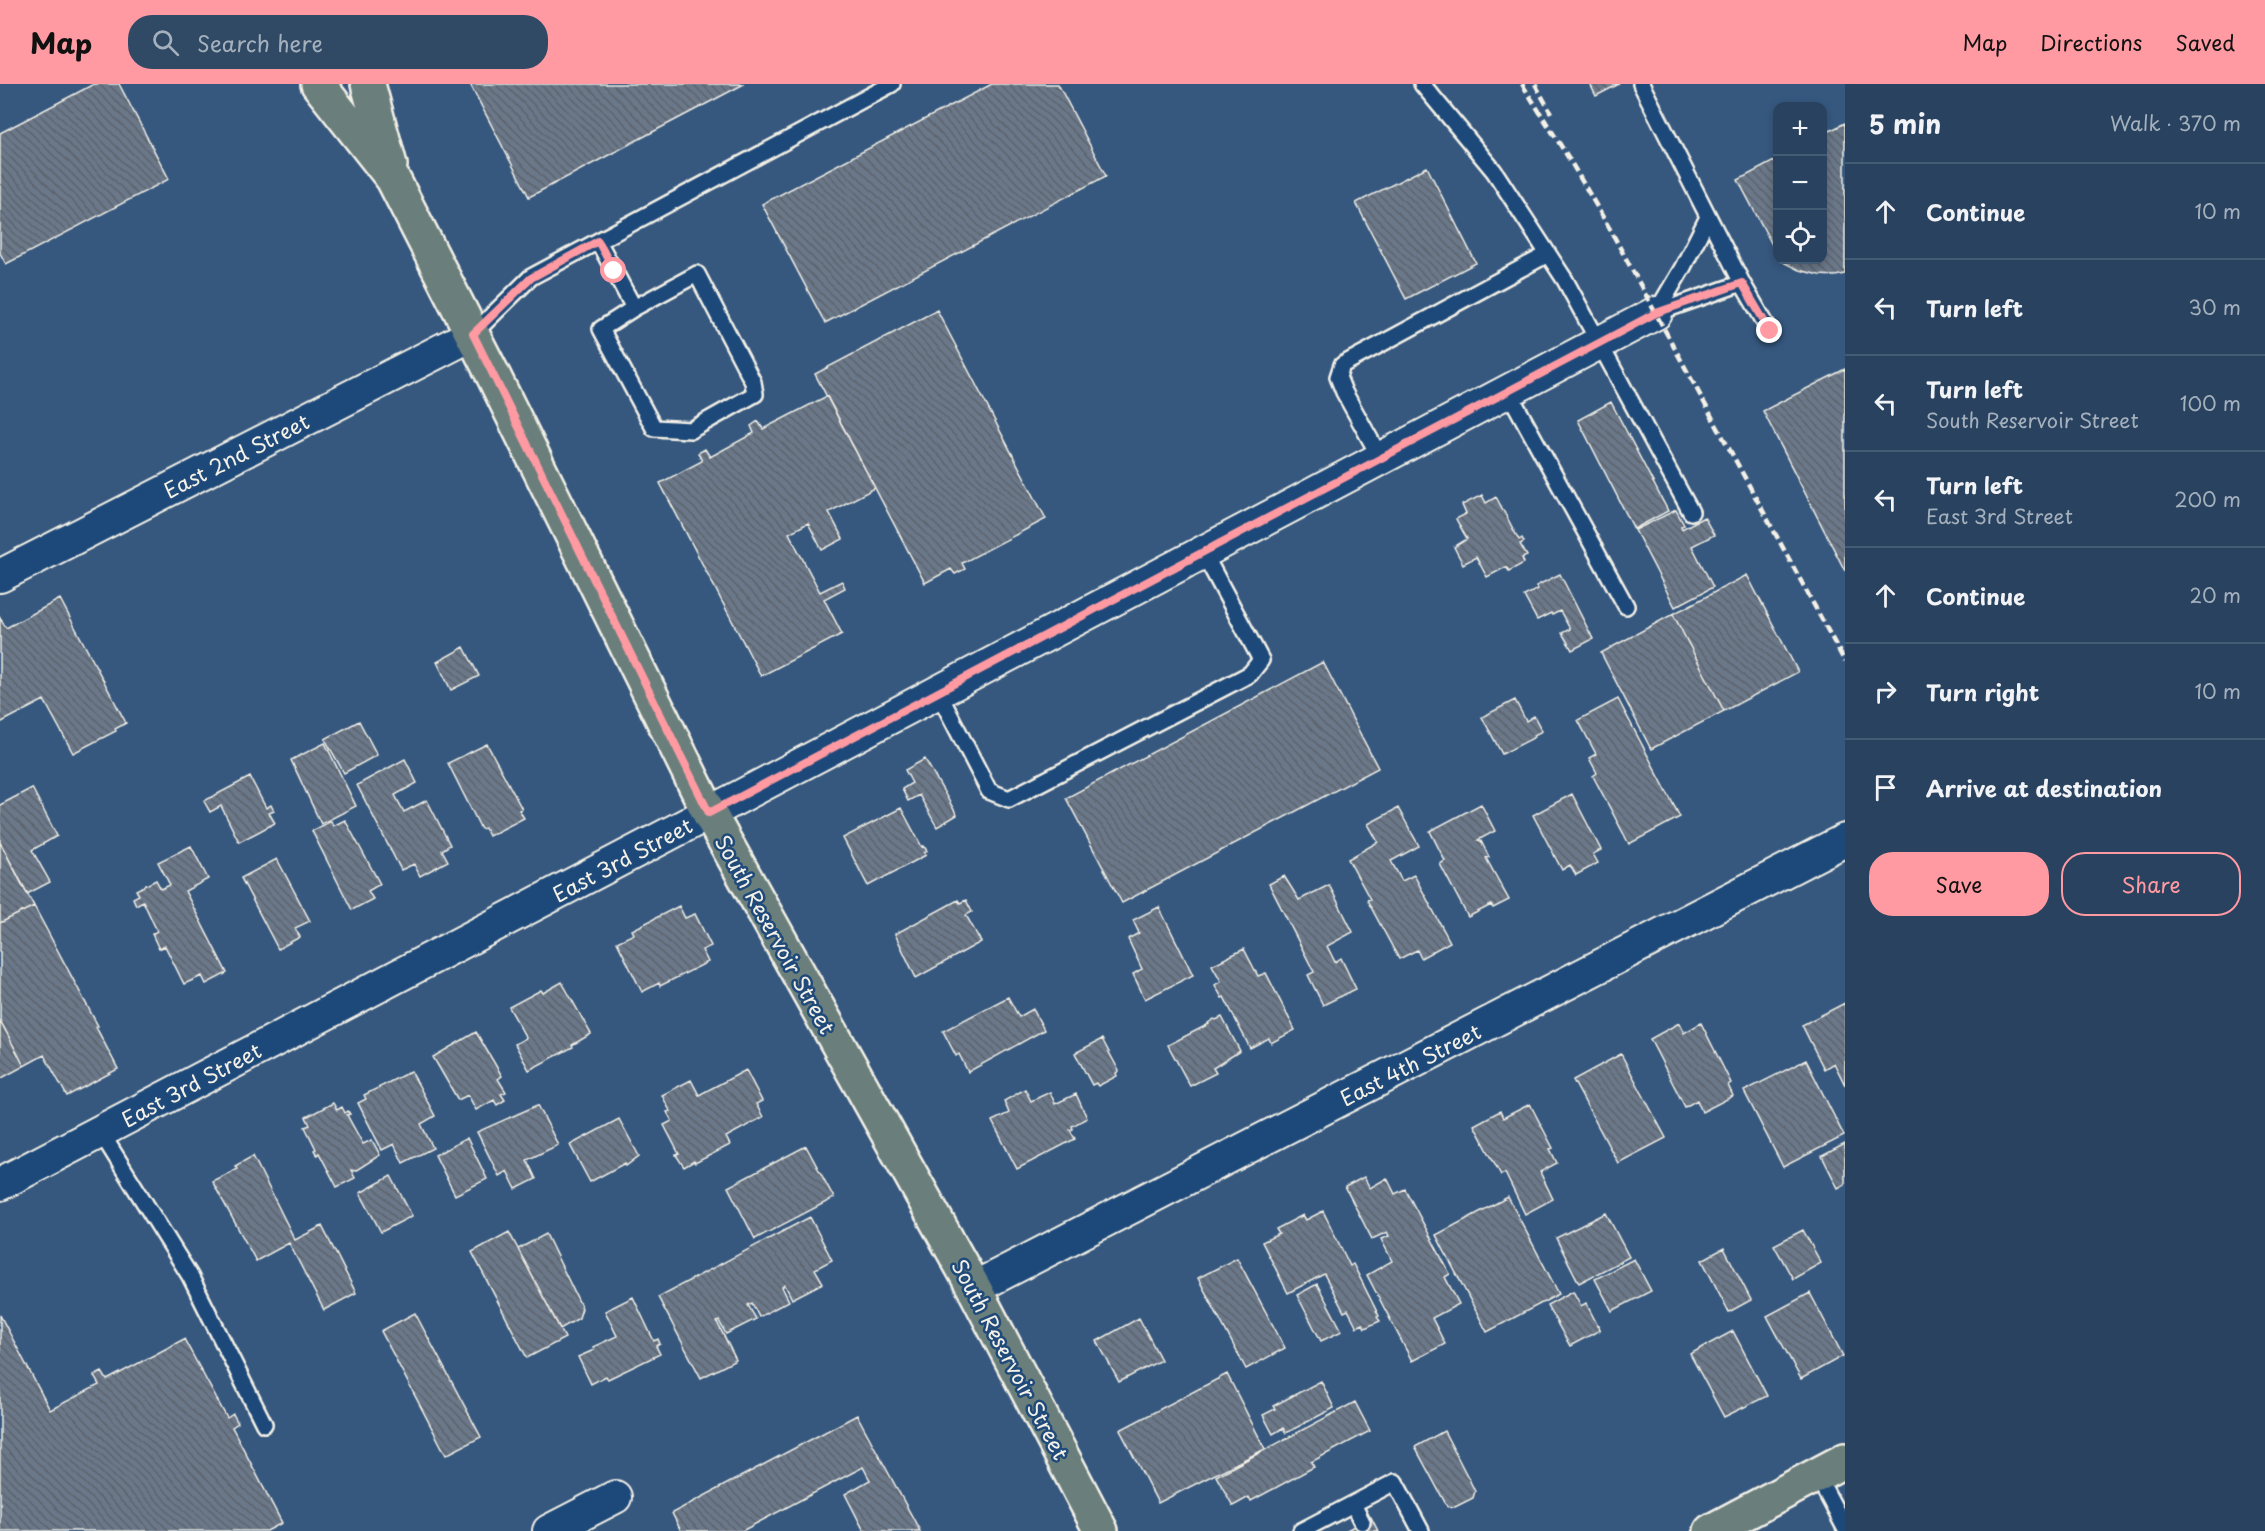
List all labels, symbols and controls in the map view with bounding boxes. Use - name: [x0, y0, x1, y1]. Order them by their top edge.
- search box: [128, 15, 548, 69]
- text: Map: [30, 21, 92, 64]
- icon: search: [149, 26, 182, 59]
- text: Search here: [197, 26, 323, 59]
- text: Map: [1962, 26, 2007, 58]
- text: Directions: [2040, 26, 2142, 58]
- text: Saved: [2175, 26, 2235, 58]
- map controls: [1773, 102, 1827, 264]
- button: +: [1773, 102, 1827, 156]
- text: 5 min: [1869, 104, 1941, 143]
- text: Walk · 370 m: [2110, 108, 2241, 138]
- button: −: [1773, 156, 1827, 210]
- icon: ahead: [1869, 195, 1902, 228]
- text: Continue: [1926, 195, 2025, 228]
- text: 10 m: [2194, 196, 2241, 226]
- button: locate: [1773, 210, 1827, 264]
- route start: [600, 257, 626, 283]
- icon: left: [1869, 291, 1902, 324]
- text: Turn left: [1926, 291, 2023, 324]
- text: 30 m: [2188, 292, 2241, 322]
- route end: [1756, 317, 1782, 343]
- text: Turn left: [1926, 372, 2023, 405]
- icon: left: [1869, 387, 1902, 420]
- text: 100 m: [2180, 388, 2241, 418]
- street label: East 2nd Street: [158, 405, 314, 505]
- text: South Reservoir Street: [1926, 405, 2139, 435]
- text: Turn left: [1926, 468, 2023, 501]
- icon: left: [1869, 483, 1902, 516]
- text: 200 m: [2174, 484, 2241, 514]
- text: East 3rd Street: [1926, 501, 2073, 531]
- icon: ahead: [1869, 579, 1902, 612]
- text: Continue: [1926, 579, 2025, 612]
- text: 20 m: [2189, 580, 2241, 610]
- icon: right: [1869, 675, 1902, 708]
- text: Turn right: [1926, 675, 2039, 708]
- text: 10 m: [2194, 676, 2241, 706]
- icon: arrive: [1869, 771, 1902, 804]
- text: Arrive at destination: [1926, 771, 2162, 804]
- street label: East 3rd Street: [546, 809, 698, 909]
- street label: South Reservoir Street: [708, 829, 844, 1039]
- button: Save: [1869, 852, 2049, 916]
- button: Share: [2061, 852, 2241, 916]
- street label: East 4th Street: [1334, 1015, 1486, 1113]
- street label: East 3rd Street: [115, 1034, 267, 1134]
- street label: South Reservoir Street: [944, 1253, 1078, 1465]

